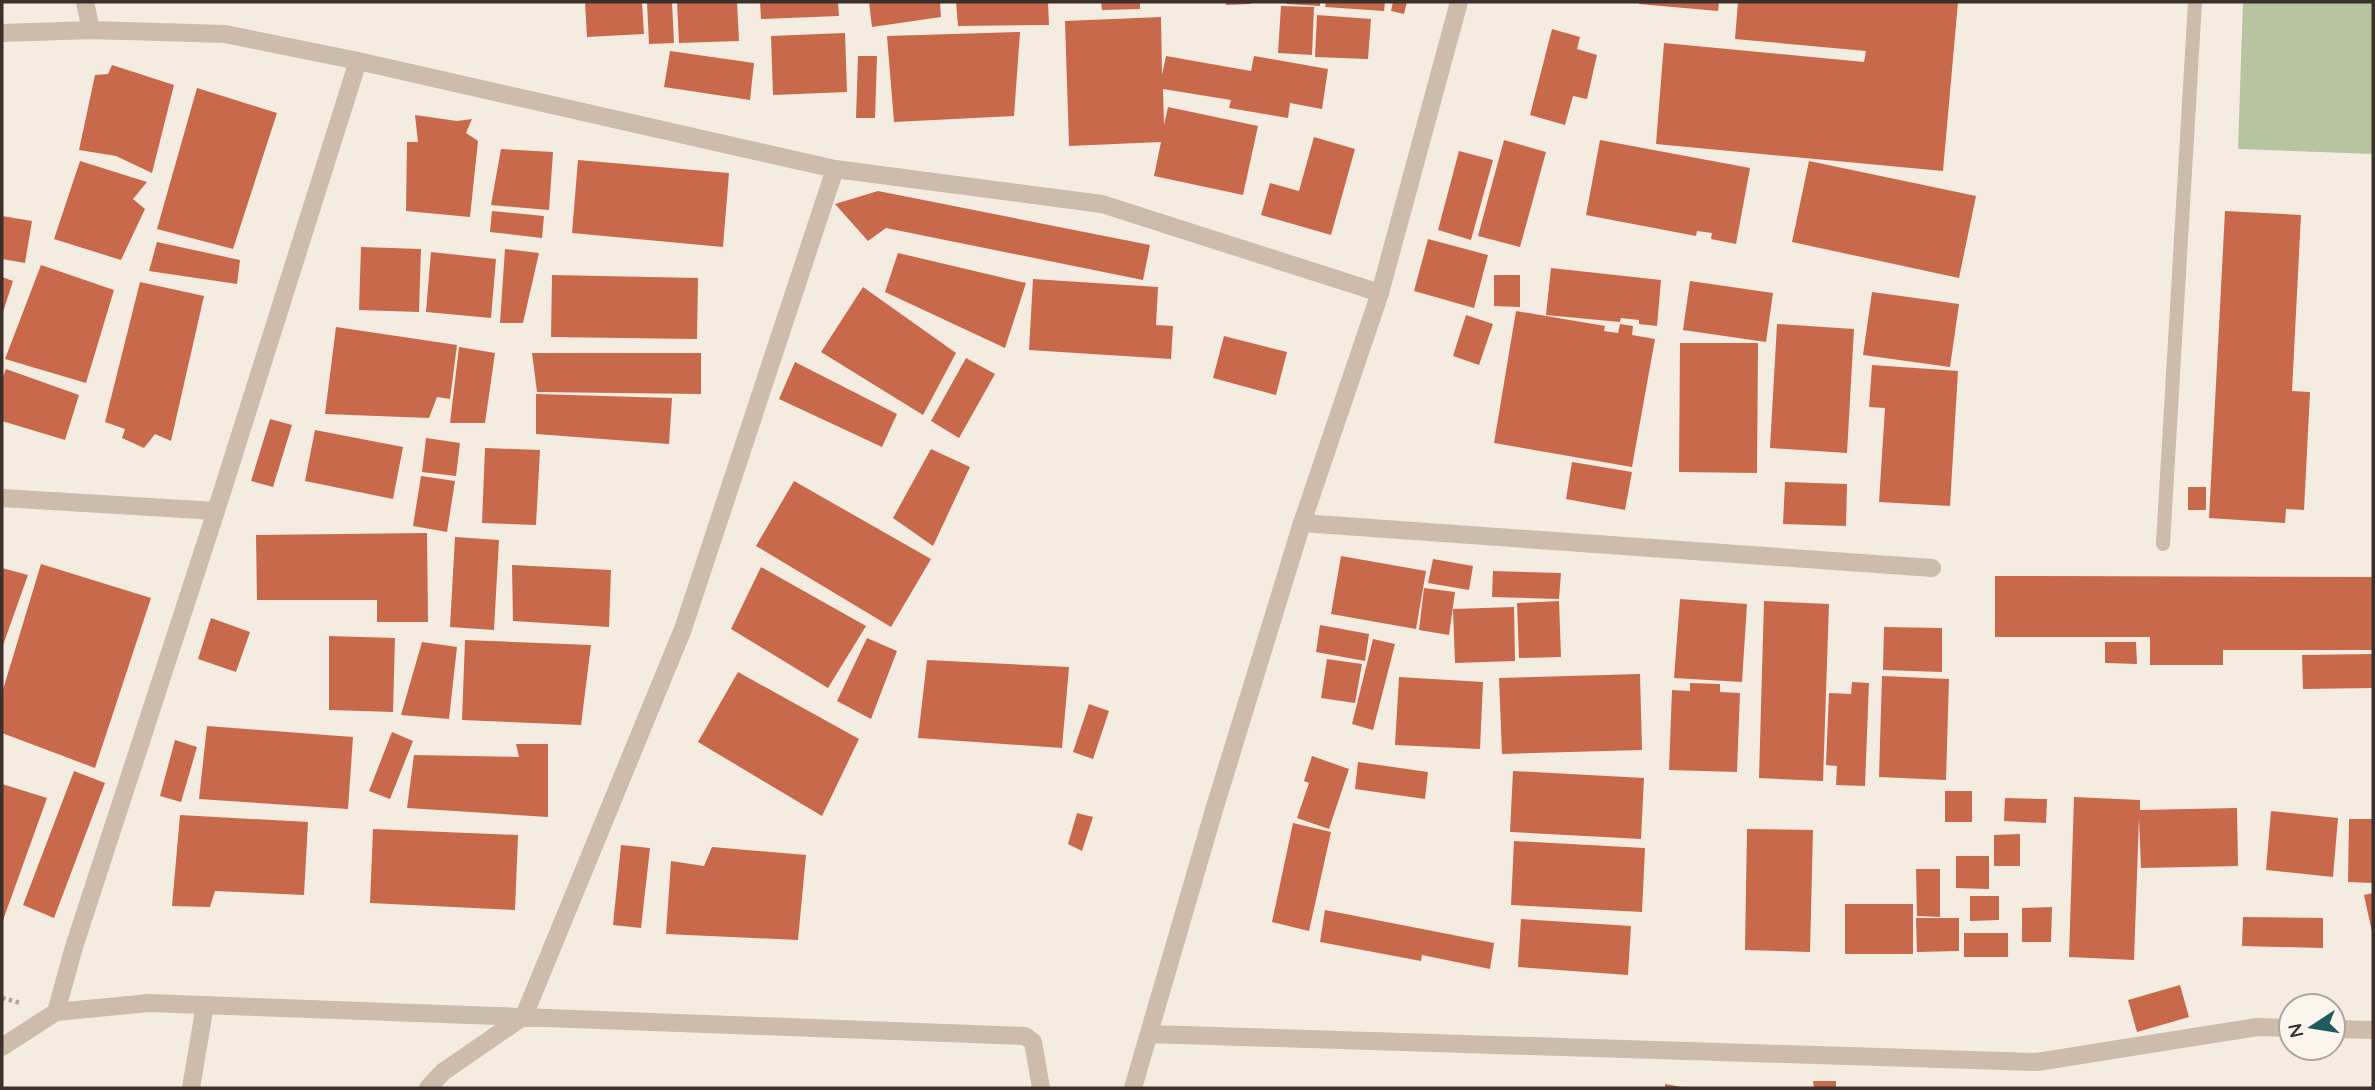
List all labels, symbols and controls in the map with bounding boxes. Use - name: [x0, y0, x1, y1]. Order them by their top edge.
- north arrow: [2277, 992, 2347, 1062]
- text: N: [2282, 1021, 2309, 1040]

